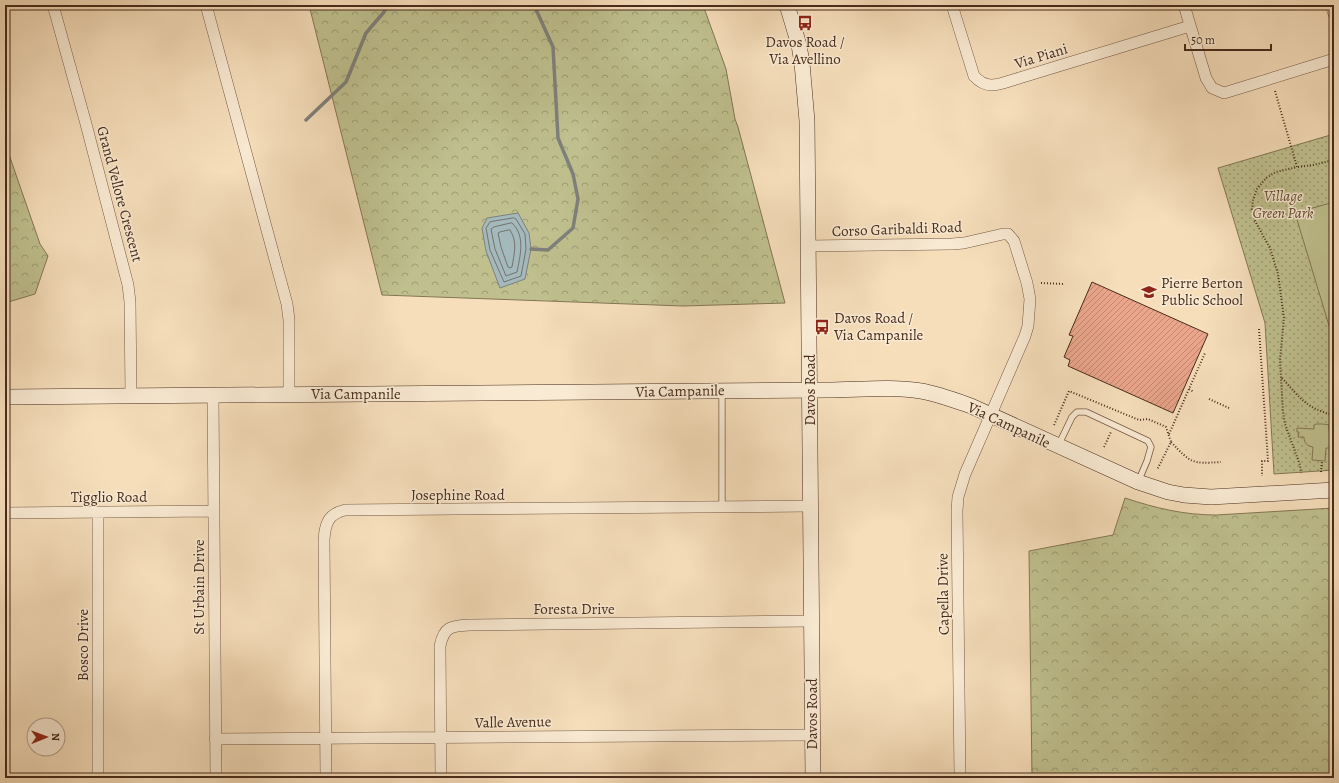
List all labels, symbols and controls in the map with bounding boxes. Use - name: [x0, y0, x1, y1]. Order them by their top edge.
- bus stop icon: Davos Road / Via Avellino: [796, 14, 814, 32]
- scale bar: [1185, 26, 1271, 52]
- place label: Davos Road / Via Avellino: [765, 32, 845, 69]
- text: 50 m: [1191, 32, 1215, 48]
- street label: Via Piani: [1011, 38, 1070, 74]
- street label: Grand Vellore Crescent: [92, 124, 148, 264]
- park label: Village Green Park: [1252, 186, 1314, 223]
- street label: Corso Garibaldi Road: [832, 217, 963, 241]
- place label: Pierre Berton Public School: [1161, 273, 1243, 310]
- school or university icon: Pierre Berton Public School: [1140, 283, 1158, 301]
- place label: Davos Road / Via Campanile: [833, 308, 924, 345]
- bus stop icon: Davos Road / Via Campanile: [813, 318, 831, 336]
- street label: Davos Road: [800, 353, 820, 426]
- street label: Via Campanile: [634, 380, 725, 402]
- street label: Via Campanile: [310, 384, 401, 404]
- street label: Via Campanile: [963, 397, 1054, 453]
- street label: Josephine Road: [411, 485, 506, 505]
- street label: Tigglio Road: [71, 487, 148, 507]
- street label: St Urbain Drive: [189, 539, 209, 635]
- street label: Capella Drive: [932, 553, 954, 635]
- street label: Foresta Drive: [533, 599, 615, 619]
- street label: Bosco Drive: [73, 608, 93, 681]
- street label: Davos Road: [802, 677, 822, 750]
- street label: Valle Avenue: [474, 711, 552, 733]
- north arrow: [26, 717, 66, 757]
- text: N: [48, 733, 63, 741]

